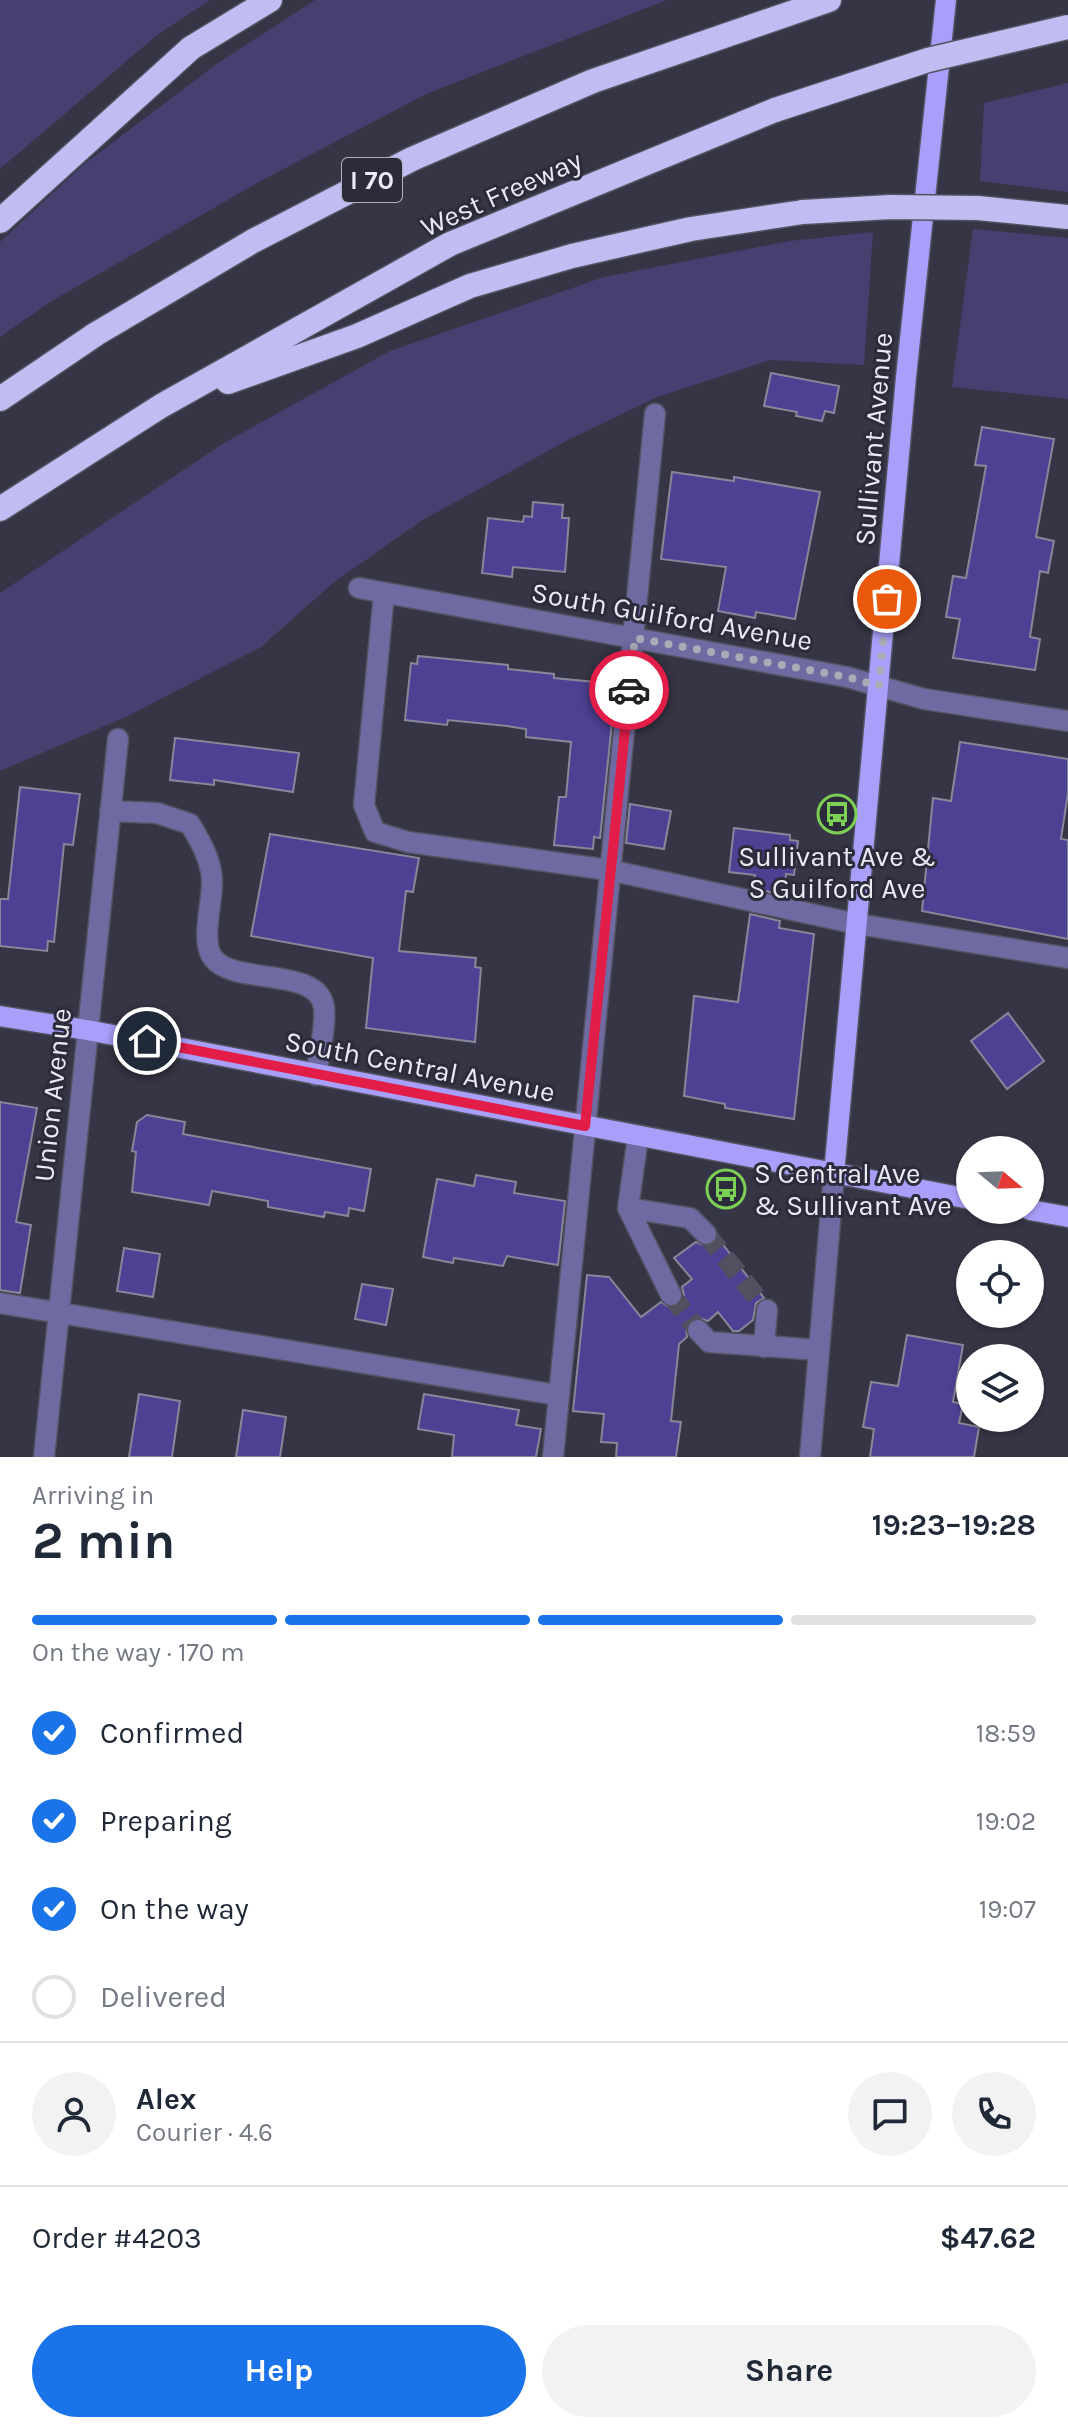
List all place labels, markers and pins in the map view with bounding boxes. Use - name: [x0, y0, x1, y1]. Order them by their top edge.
- pin: [853, 565, 921, 633]
- bus stop icon: Sullivant Ave & S Guilford Ave: [816, 793, 858, 835]
- place label: Sullivant Ave & S Guilford Ave: [738, 840, 936, 905]
- pin: [113, 1007, 181, 1075]
- place label: S Central Ave & Sullivant Ave: [754, 1157, 952, 1222]
- bus stop icon: S Central Ave & Sullivant Ave: [705, 1168, 747, 1210]

